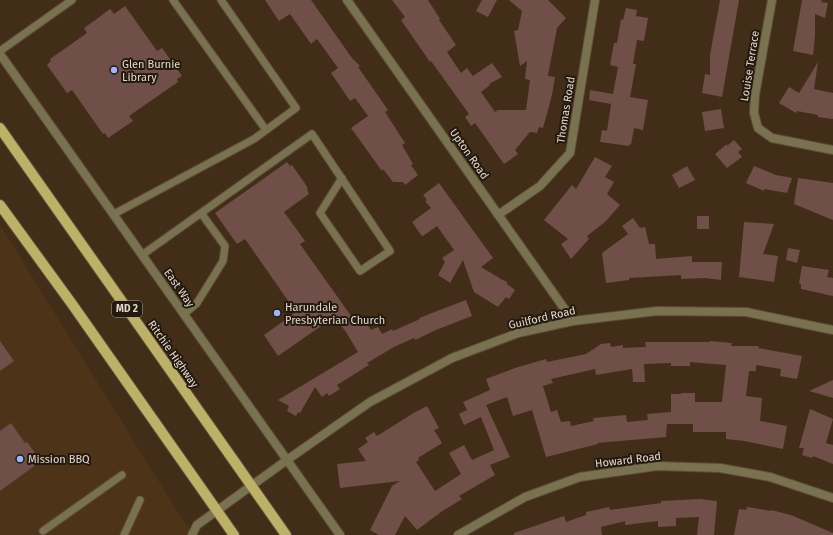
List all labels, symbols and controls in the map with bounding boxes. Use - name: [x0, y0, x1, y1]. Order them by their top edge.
- street label: Louise Terrace: [738, 30, 762, 102]
- place label: Glen Burnie Library: [122, 58, 180, 84]
- marker: Glen Burnie Library: [109, 65, 119, 75]
- street label: Thomas Road: [554, 76, 578, 144]
- street label: Upton Road: [447, 126, 491, 182]
- street label: East Way: [161, 266, 197, 310]
- road number: MD 2: [112, 301, 142, 317]
- place label: Harundale Presbyterian Church: [285, 301, 385, 327]
- street label: Guilford Road: [507, 304, 577, 332]
- marker: Harundale Presbyterian Church: [272, 308, 282, 318]
- street label: Ritchie Highway: [145, 318, 201, 391]
- street label: Howard Road: [594, 450, 662, 470]
- place label: Mission BBQ: [28, 453, 90, 466]
- marker: Mission BBQ: [15, 454, 25, 464]

